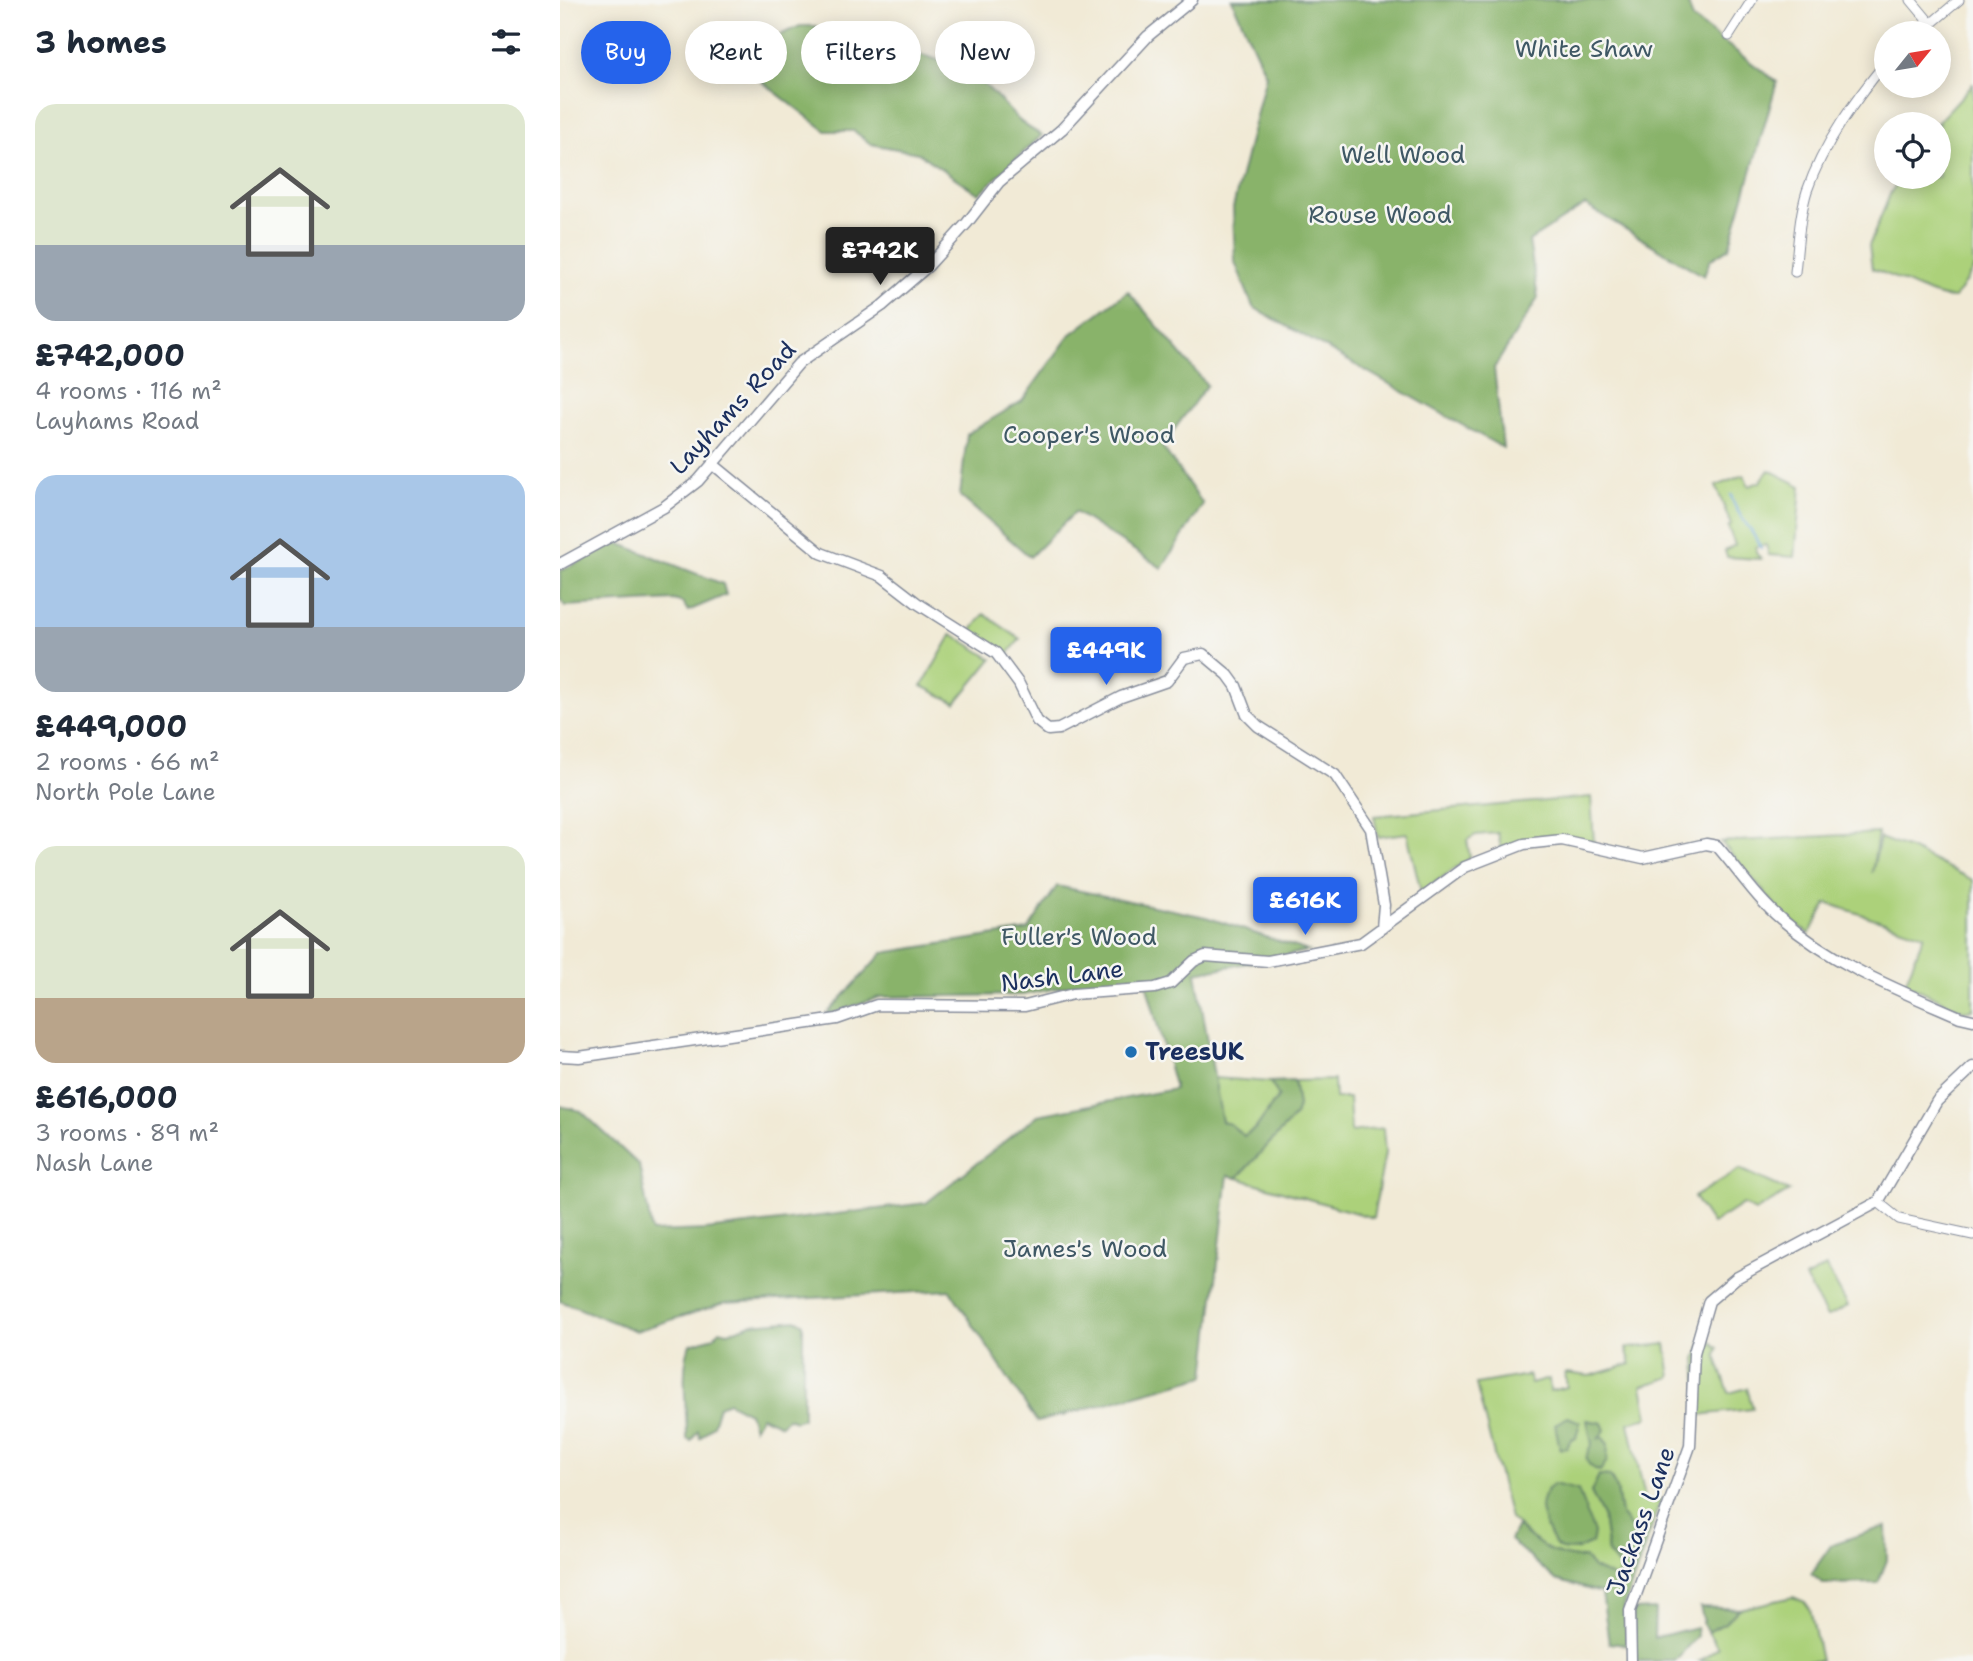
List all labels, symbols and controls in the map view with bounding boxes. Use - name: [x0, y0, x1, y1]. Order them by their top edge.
- chip: Buy: [581, 21, 671, 84]
- chip: Rent: [685, 21, 787, 84]
- chip: Filters: [801, 21, 921, 84]
- chip: New: [935, 21, 1035, 84]
- north arrow: [1874, 21, 1951, 98]
- map controls: [1874, 21, 1951, 189]
- text: 3 homes: [35, 22, 167, 63]
- icon: filters: [487, 23, 525, 61]
- park label: White Shaw: [1515, 33, 1653, 65]
- button: locate: [1874, 112, 1951, 189]
- park label: Well Wood: [1341, 139, 1465, 171]
- icon: home: [217, 149, 343, 275]
- park label: Rouse Wood: [1308, 199, 1452, 231]
- pin: £742K: [831, 228, 929, 287]
- text: £742K: [842, 235, 918, 265]
- street label: Layhams Road: [663, 334, 803, 482]
- text: £742,000: [35, 335, 185, 376]
- text: 4 rooms · 116 m²: [35, 376, 222, 406]
- text: Layhams Road: [35, 406, 199, 436]
- park label: Cooper's Wood: [1003, 419, 1175, 451]
- icon: home: [217, 520, 343, 646]
- pin: £449K: [1057, 628, 1155, 687]
- text: £449K: [1067, 635, 1145, 665]
- text: £449,000: [35, 706, 187, 747]
- text: 2 rooms · 66 m²: [35, 747, 220, 777]
- text: North Pole Lane: [35, 777, 216, 807]
- pin: £616K: [1256, 878, 1354, 937]
- text: £616K: [1269, 885, 1341, 915]
- icon: home: [217, 891, 343, 1017]
- park label: Fuller's Wood: [1001, 921, 1157, 953]
- street label: Nash Lane: [999, 953, 1125, 999]
- place label: TreesUK: [1145, 1036, 1245, 1068]
- marker: TreesUK: [1123, 1044, 1139, 1060]
- text: £616,000: [35, 1077, 178, 1118]
- text: 3 rooms · 89 m²: [35, 1118, 219, 1148]
- text: Nash Lane: [35, 1148, 153, 1178]
- park label: James's Wood: [1003, 1233, 1167, 1265]
- street label: Jackass Lane: [1599, 1442, 1683, 1600]

